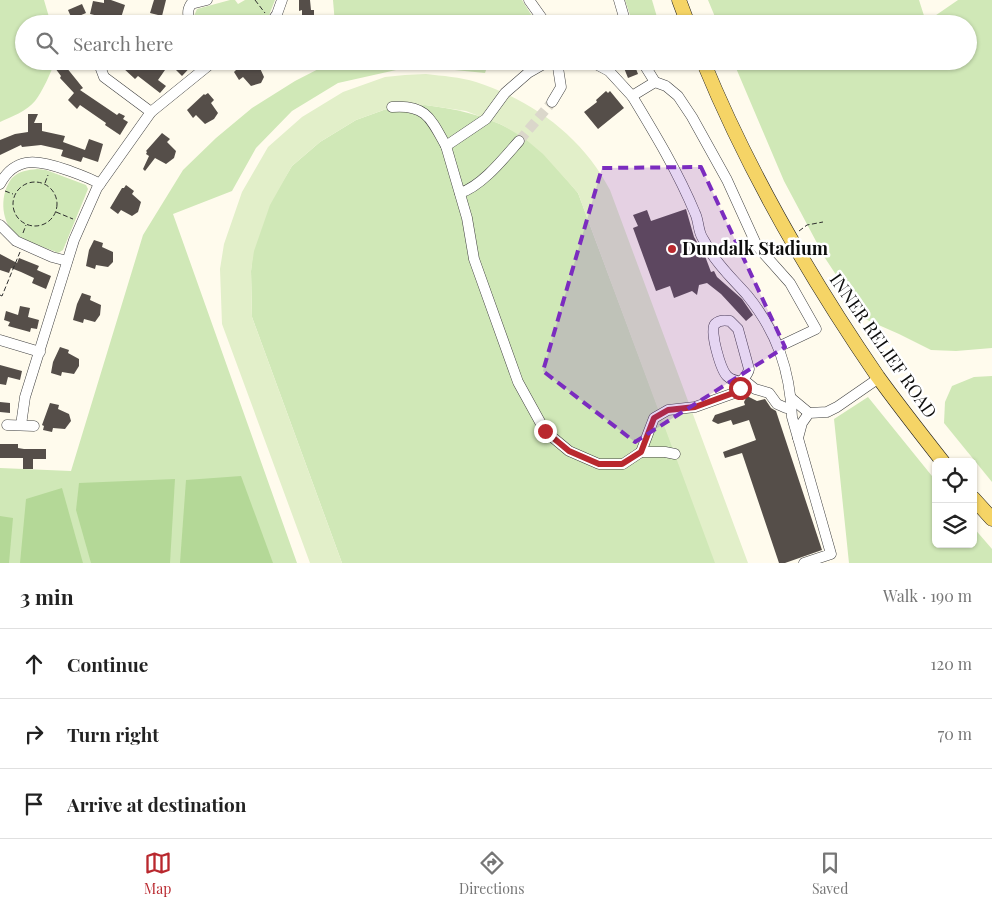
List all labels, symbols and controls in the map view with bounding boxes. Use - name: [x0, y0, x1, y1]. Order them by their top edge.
- search box: [15, 15, 977, 70]
- icon: search: [33, 29, 61, 57]
- text: Search here: [73, 30, 173, 56]
- place label: Dundalk Stadium: [682, 236, 829, 260]
- marker: Dundalk Stadium: [666, 243, 678, 255]
- street label: INNER RELIEF ROAD: [825, 268, 943, 423]
- route start: [729, 377, 752, 400]
- route end: [534, 420, 557, 443]
- map controls: [932, 458, 977, 548]
- button: locate: [932, 458, 977, 503]
- button: layers: [932, 503, 977, 548]
- text: 3 min: [20, 582, 74, 610]
- text: Walk · 190 m: [883, 585, 972, 606]
- icon: ahead: [20, 650, 48, 678]
- text: Continue: [67, 651, 148, 677]
- text: 120 m: [931, 653, 972, 674]
- icon: right: [20, 720, 48, 748]
- text: Turn right: [67, 721, 159, 747]
- text: 70 m: [938, 723, 972, 744]
- icon: arrive: [20, 790, 48, 818]
- text: Arrive at destination: [67, 791, 247, 817]
- tab: Map: [144, 849, 172, 898]
- tab: Directions: [459, 849, 525, 898]
- tab: Saved: [812, 849, 848, 898]

